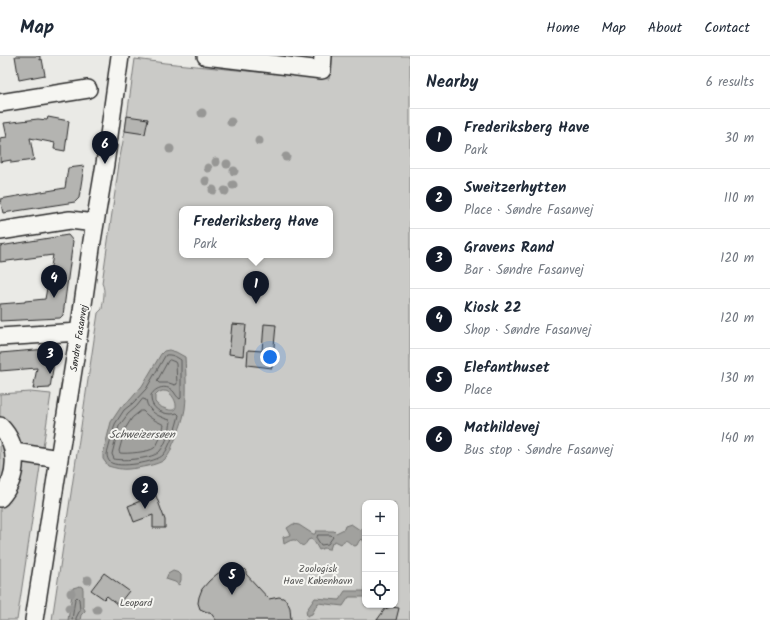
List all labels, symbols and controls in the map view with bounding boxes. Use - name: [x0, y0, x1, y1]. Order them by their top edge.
- text: Map: [20, 13, 54, 43]
- text: Home: [546, 17, 580, 39]
- text: Map: [602, 17, 626, 39]
- text: About: [648, 17, 682, 39]
- text: Contact: [704, 17, 750, 39]
- text: Nearby: [426, 69, 478, 96]
- text: 6 results: [706, 72, 754, 93]
- text: Frederiksberg Have: [464, 116, 589, 140]
- text: 1: [437, 128, 441, 149]
- text: 30 m: [725, 128, 754, 149]
- pin: 6: [92, 131, 118, 164]
- text: Park: [464, 140, 488, 161]
- text: Sweitzerhytten: [464, 176, 566, 200]
- text: 2: [435, 188, 443, 209]
- text: 110 m: [724, 188, 754, 209]
- text: Place · Søndre Fasanvej: [464, 200, 593, 221]
- popup: [179, 206, 333, 258]
- text: Frederiksberg Have: [193, 210, 319, 234]
- text: Park: [193, 234, 217, 255]
- text: Gravens Rand: [464, 236, 554, 260]
- text: 3: [435, 248, 443, 269]
- text: 120 m: [720, 248, 754, 269]
- text: Bar · Søndre Fasanvej: [464, 260, 584, 281]
- pin: 4: [41, 265, 67, 298]
- pin: 1: [243, 271, 269, 304]
- text: Kiosk 22: [464, 296, 521, 320]
- street label: Søndre Fasanvej: [66, 303, 92, 373]
- text: 4: [435, 308, 443, 329]
- text: 120 m: [720, 308, 754, 329]
- text: Shop · Søndre Fasanvej: [464, 320, 591, 341]
- pin: 3: [37, 341, 63, 374]
- your location: [260, 347, 280, 367]
- text: Elefanthuset: [464, 356, 550, 380]
- text: 5: [436, 368, 442, 389]
- text: 130 m: [720, 368, 754, 389]
- text: Place: [464, 380, 492, 401]
- text: Mathildevej: [464, 416, 539, 440]
- water label: Schweizersøen: [109, 426, 176, 444]
- text: 6: [435, 428, 443, 449]
- text: 140 m: [721, 428, 754, 449]
- text: Bus stop · Søndre Fasanvej: [464, 440, 613, 461]
- pin: 2: [132, 476, 158, 509]
- map controls: [362, 500, 398, 608]
- button: +: [362, 500, 398, 536]
- button: −: [362, 536, 398, 572]
- park label: Zoologisk Have København: [283, 561, 353, 589]
- pin: 5: [219, 562, 245, 595]
- button: locate: [362, 572, 398, 608]
- park label: Leopard: [120, 595, 153, 611]

